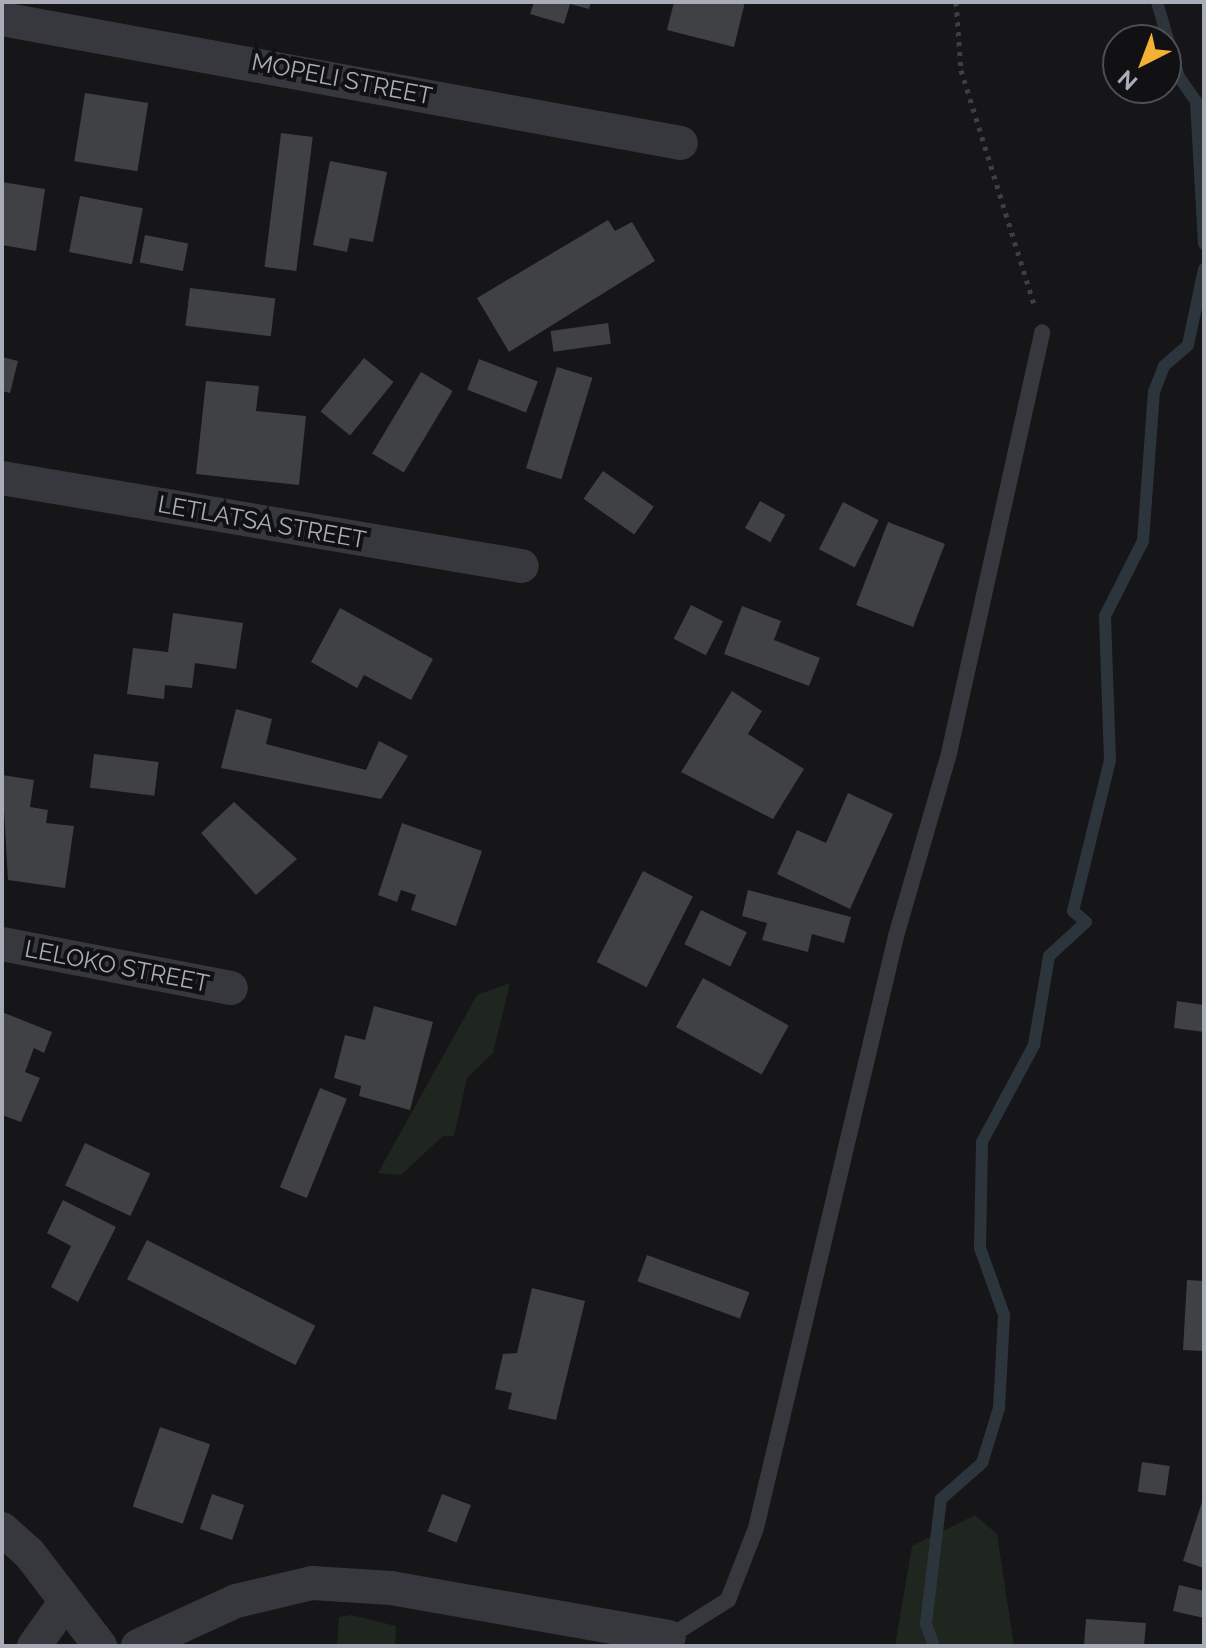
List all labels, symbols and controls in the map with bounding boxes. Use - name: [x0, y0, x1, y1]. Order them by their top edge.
- north arrow: [1102, 24, 1182, 104]
- street label: MOPELI STREET: [249, 47, 435, 111]
- text: N: [1112, 65, 1142, 96]
- street label: LETLATSA STREET: [155, 489, 369, 555]
- street label: LELOKO STREET: [22, 934, 212, 998]

